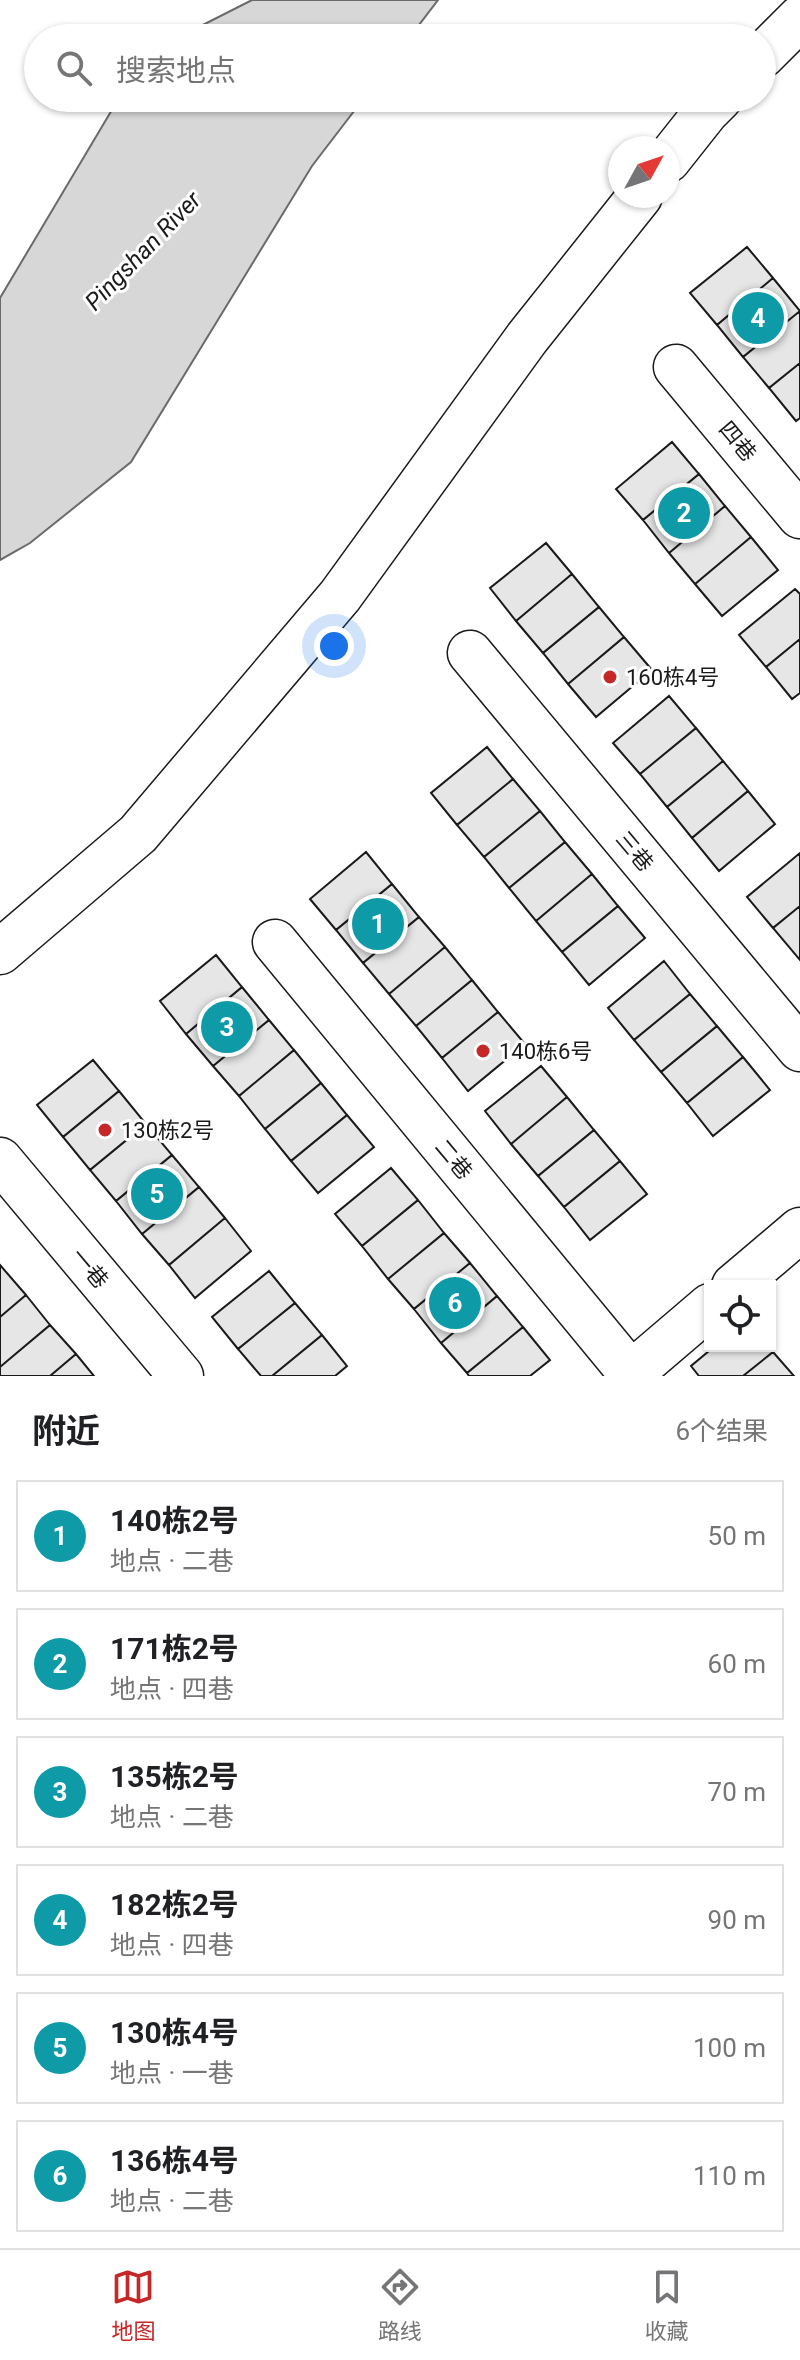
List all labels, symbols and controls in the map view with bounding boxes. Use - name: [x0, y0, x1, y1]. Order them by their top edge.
- search box: [24, 24, 776, 112]
- icon: search: [52, 46, 96, 90]
- text: 搜索地点: [116, 53, 236, 88]
- north arrow: [608, 136, 680, 208]
- water label: Pingshan River: [79, 185, 207, 316]
- pin: 4: [732, 288, 784, 348]
- street label: 四巷: [714, 416, 761, 466]
- pin: 2: [658, 483, 710, 543]
- your location: [314, 626, 354, 666]
- place label: 160栋4号: [626, 665, 719, 690]
- marker: 160栋4号: [601, 668, 619, 686]
- street label: 三巷: [611, 826, 658, 876]
- pin: 1: [352, 894, 404, 954]
- pin: 3: [201, 997, 253, 1057]
- place label: 140栋6号: [499, 1039, 592, 1064]
- marker: 140栋6号: [474, 1042, 492, 1060]
- place label: 130栋2号: [121, 1118, 214, 1143]
- marker: 130栋2号: [96, 1121, 114, 1139]
- street label: 二巷: [430, 1134, 477, 1184]
- pin: 5: [131, 1164, 183, 1224]
- street label: 一巷: [66, 1243, 113, 1293]
- pin: 6: [429, 1273, 481, 1333]
- map controls: [704, 1280, 776, 1352]
- button: locate: [704, 1280, 776, 1352]
- text: 附近: [32, 1411, 100, 1451]
- text: 6个结果: [675, 1416, 768, 1446]
- text: 140栋2号: [110, 1503, 239, 1538]
- text: 1: [53, 1521, 67, 1551]
- text: 50 m: [708, 1521, 766, 1551]
- text: 地点 · 二巷: [110, 1546, 234, 1576]
- text: 171栋2号: [110, 1631, 239, 1666]
- text: 2: [53, 1649, 67, 1679]
- text: 60 m: [708, 1649, 766, 1679]
- text: 地点 · 四巷: [110, 1674, 234, 1704]
- text: 135栋2号: [110, 1759, 239, 1794]
- text: 3: [53, 1777, 67, 1807]
- text: 70 m: [708, 1777, 766, 1807]
- text: 地点 · 二巷: [110, 1802, 234, 1832]
- text: 182栋2号: [110, 1887, 239, 1922]
- text: 4: [53, 1905, 67, 1935]
- text: 90 m: [708, 1905, 766, 1935]
- text: 地点 · 四巷: [110, 1930, 234, 1960]
- text: 130栋4号: [110, 2015, 239, 2050]
- text: 5: [53, 2033, 67, 2063]
- text: 100 m: [693, 2033, 766, 2063]
- text: 地点 · 一巷: [110, 2058, 234, 2088]
- text: 136栋4号: [110, 2143, 239, 2178]
- text: 6: [53, 2161, 67, 2191]
- text: 110 m: [693, 2161, 766, 2191]
- text: 地点 · 二巷: [110, 2186, 234, 2216]
- tab: 地图: [111, 2265, 155, 2345]
- tab: 路线: [378, 2265, 422, 2345]
- tab: 收藏: [645, 2265, 689, 2345]

